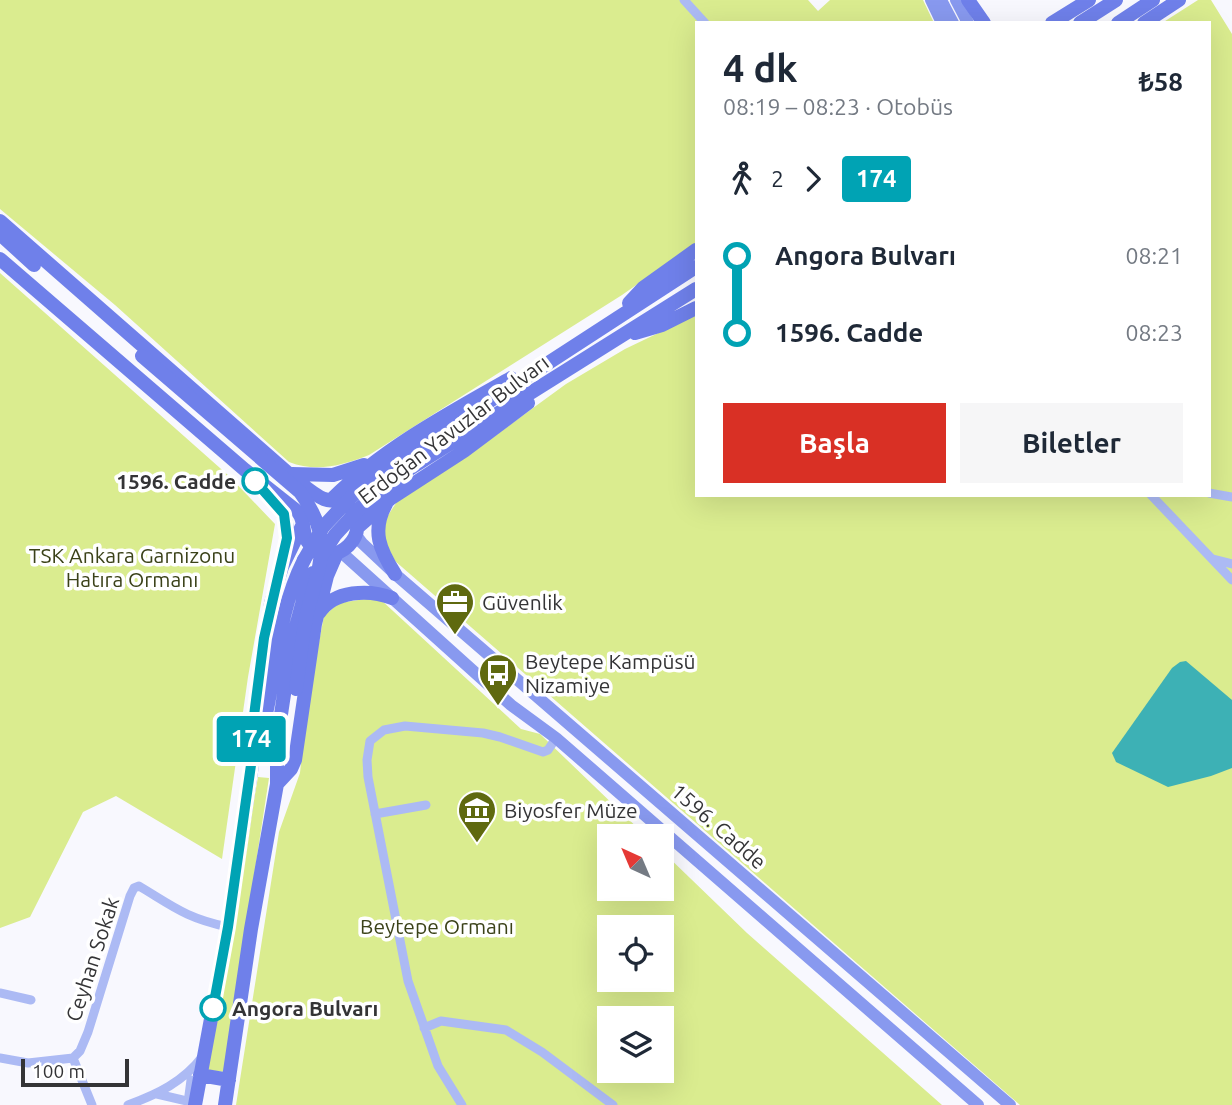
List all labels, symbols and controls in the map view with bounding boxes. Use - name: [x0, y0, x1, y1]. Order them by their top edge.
- text: 4 dk: [723, 47, 798, 89]
- text: ₺58: [1139, 67, 1183, 96]
- text: 08:19 – 08:23 · Otobüs: [723, 94, 953, 119]
- icon: walk: [723, 160, 761, 198]
- icon: forward: [794, 160, 832, 198]
- text: 174: [856, 165, 897, 192]
- text: 2: [771, 166, 784, 191]
- text: Angora Bulvarı: [775, 241, 956, 270]
- text: 08:21: [1125, 243, 1183, 268]
- text: 1596. Cadde: [775, 318, 923, 347]
- text: 08:23: [1125, 320, 1183, 345]
- street label: Erdoğan Yavuzlar Bulvarı: [353, 350, 553, 508]
- button: Başla: [723, 403, 946, 483]
- button: Biletler: [960, 403, 1183, 483]
- marker: 1596. Cadde: [242, 468, 268, 494]
- place label: 1596. Cadde: [116, 469, 236, 493]
- park label: TSK Ankara Garnizonu Hatıra Ormanı: [29, 543, 235, 591]
- office icon: Güvenlik: [434, 581, 476, 636]
- place label: Güvenlik: [482, 590, 563, 614]
- place label: Beytepe Kampüsü Nizamiye: [525, 649, 696, 697]
- bus stop icon: Beytepe Kampüsü Nizamiye: [477, 652, 519, 707]
- line badge: 174: [211, 716, 291, 762]
- text: 174: [231, 725, 271, 752]
- street label: 1596. Cadde: [667, 778, 771, 874]
- museum icon: Biyosfer Müze: [456, 789, 498, 844]
- place label: Biyosfer Müze: [504, 798, 638, 822]
- north arrow: [597, 824, 674, 901]
- map controls: [597, 824, 674, 1083]
- street label: Ceyhan Sokak: [61, 893, 124, 1024]
- park label: Beytepe Ormanı: [360, 914, 514, 938]
- button: locate: [597, 915, 674, 992]
- marker: Angora Bulvarı: [200, 995, 226, 1021]
- place label: Angora Bulvarı: [232, 996, 378, 1020]
- button: layers: [597, 1006, 674, 1083]
- scale bar: [21, 1056, 130, 1088]
- text: 100 m: [32, 1060, 85, 1082]

